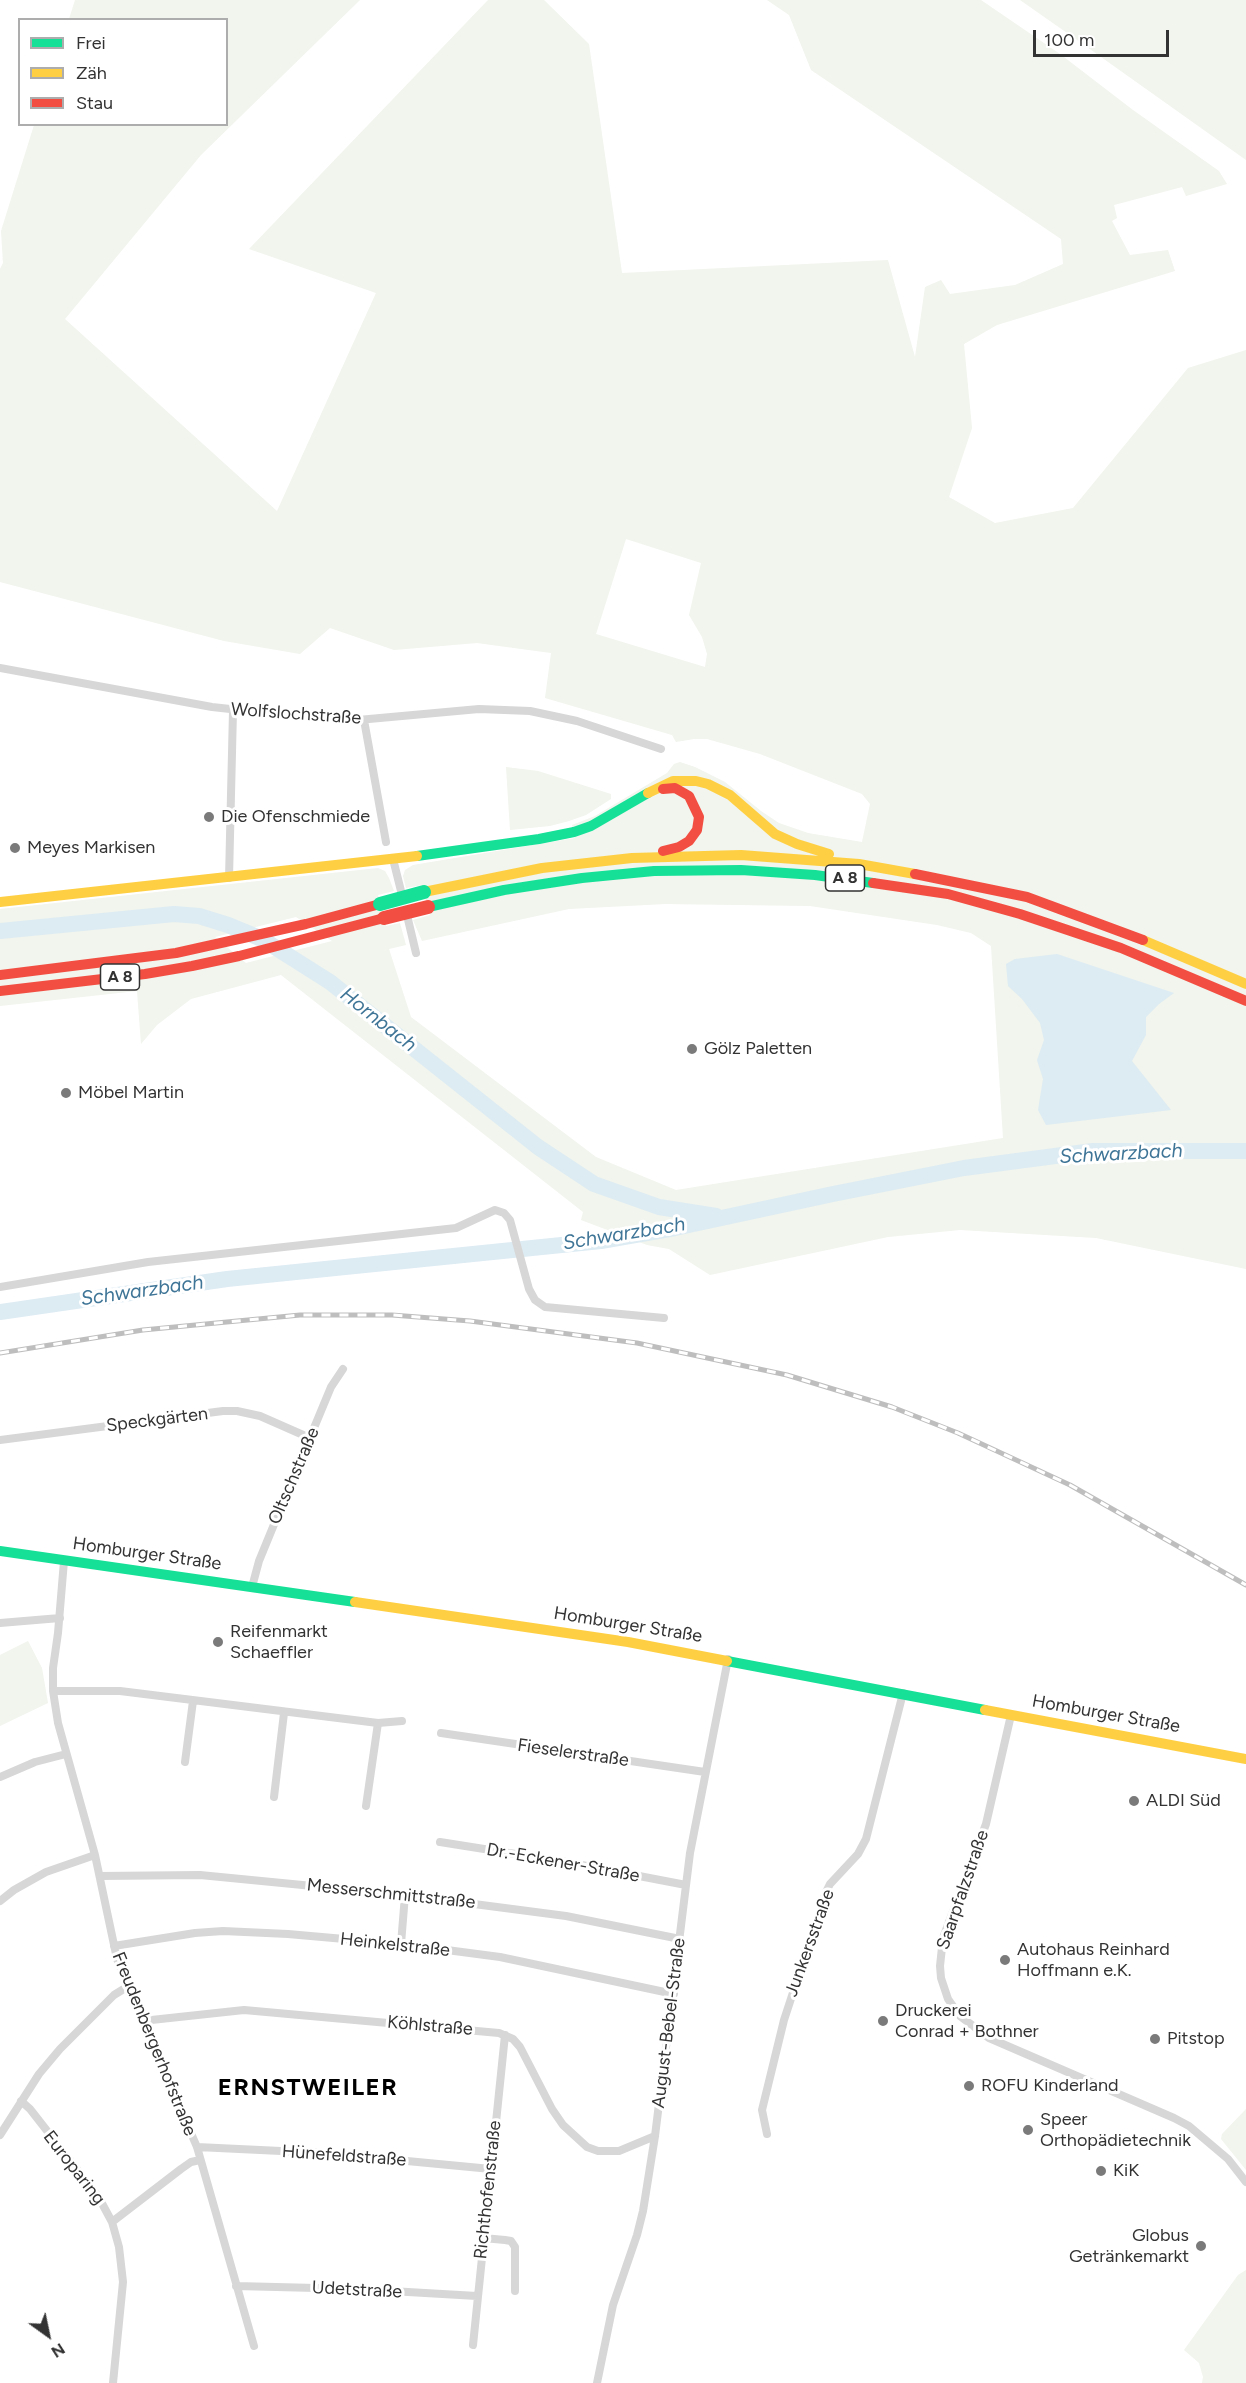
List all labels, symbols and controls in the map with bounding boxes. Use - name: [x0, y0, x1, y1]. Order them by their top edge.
- legend: [18, 18, 228, 126]
- scale bar: [1036, 18, 1172, 56]
- text: 100 m: [1044, 29, 1094, 51]
- text: Frei: [76, 32, 106, 54]
- text: Zäh: [76, 62, 107, 84]
- text: Stau: [76, 92, 113, 114]
- street label: Wolfslochstraße: [230, 699, 362, 729]
- place label: Die Ofenschmiede: [221, 806, 370, 828]
- marker: Die Ofenschmiede: [202, 810, 216, 824]
- place label: Meyes Markisen: [27, 837, 155, 859]
- marker: Meyes Markisen: [8, 841, 22, 855]
- road number: A 8: [826, 865, 864, 891]
- road number: A 8: [100, 964, 140, 990]
- water label: Hornbach: [335, 983, 421, 1057]
- place label: Gölz Paletten: [704, 1038, 812, 1060]
- marker: Gölz Paletten: [685, 1042, 699, 1056]
- place label: Möbel Martin: [78, 1082, 184, 1104]
- marker: Möbel Martin: [59, 1086, 73, 1100]
- water label: Schwarzbach: [1059, 1139, 1183, 1169]
- water label: Schwarzbach: [561, 1212, 687, 1256]
- water label: Schwarzbach: [79, 1271, 205, 1311]
- street label: Speckgärten: [105, 1403, 209, 1437]
- street label: Oltschstraße: [264, 1424, 324, 1528]
- street label: Homburger Straße: [71, 1533, 223, 1575]
- street label: Homburger Straße: [552, 1603, 704, 1647]
- place label: Reifenmarkt Schaeffler: [230, 1621, 328, 1664]
- marker: Reifenmarkt Schaeffler: [211, 1635, 225, 1649]
- street label: Homburger Straße: [1030, 1690, 1182, 1738]
- street label: Fieselerstraße: [516, 1734, 630, 1772]
- place label: ALDI Süd: [1146, 1790, 1221, 1812]
- marker: ALDI Süd: [1127, 1794, 1141, 1808]
- street label: Saarpfalzstraße: [932, 1827, 994, 1953]
- street label: Dr.-Eckener-Straße: [485, 1839, 641, 1887]
- street label: Messerschmittstraße: [306, 1874, 476, 1914]
- street label: Junkersstraße: [781, 1886, 839, 2000]
- street label: Heinkelstraße: [339, 1928, 451, 1962]
- street label: August-Bebel-Straße: [648, 1937, 690, 2109]
- place label: Autohaus Reinhard Hoffmann e.K.: [1017, 1939, 1170, 1982]
- street label: Freudenbergerhofstraße: [107, 1949, 201, 2139]
- marker: Autohaus Reinhard Hoffmann e.K.: [998, 1953, 1012, 1967]
- place label: Druckerei Conrad + Bothner: [895, 2000, 1039, 2042]
- street label: Köhlstraße: [386, 2012, 474, 2040]
- marker: Druckerei Conrad + Bothner: [876, 2014, 890, 2028]
- place label: Pitstop: [1167, 2028, 1225, 2050]
- marker: Pitstop: [1148, 2032, 1162, 2046]
- district label: ERNSTWEILER: [218, 2074, 398, 2102]
- place label: ROFU Kinderland: [981, 2075, 1119, 2097]
- marker: ROFU Kinderland: [962, 2079, 976, 2093]
- place label: Speer Orthopädietechnik: [1040, 2109, 1191, 2152]
- street label: Richthofenstraße: [470, 2120, 506, 2260]
- marker: Speer Orthopädietechnik: [1021, 2123, 1035, 2137]
- street label: Europaring: [38, 2127, 110, 2209]
- street label: Hünefeldstraße: [281, 2141, 407, 2171]
- place label: KiK: [1113, 2160, 1139, 2182]
- marker: KiK: [1094, 2164, 1108, 2178]
- place label: Globus Getränkemarkt: [1069, 2225, 1189, 2268]
- marker: Globus Getränkemarkt: [1194, 2239, 1208, 2253]
- street label: Udetstraße: [311, 2277, 403, 2303]
- north arrow: [18, 2305, 78, 2365]
- text: N: [48, 2339, 68, 2362]

